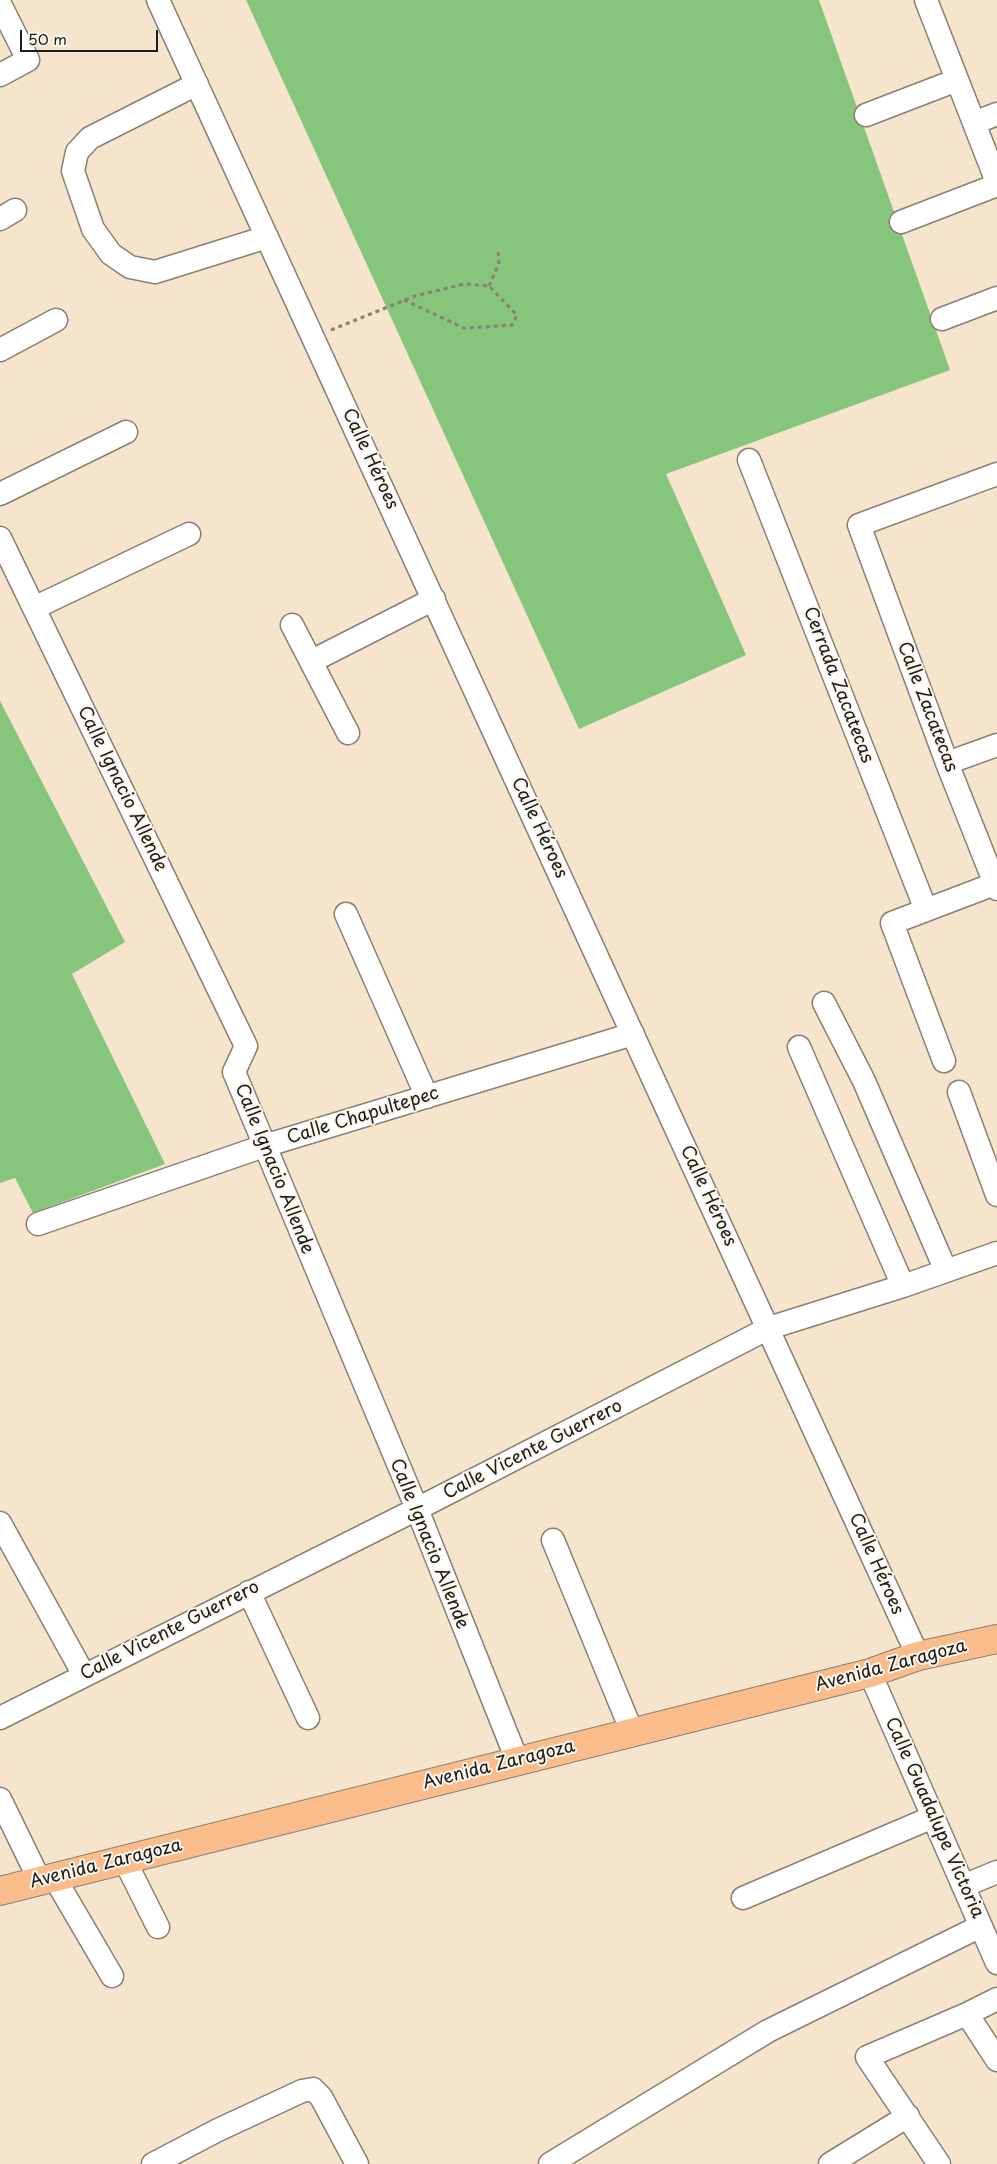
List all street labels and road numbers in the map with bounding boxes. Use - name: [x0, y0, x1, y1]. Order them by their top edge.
- street label: Calle Héroes: [337, 405, 403, 513]
- street label: Cerrada Zacatecas: [798, 604, 878, 766]
- street label: Calle Zacatecas: [892, 639, 962, 775]
- street label: Calle Ignacio Allende: [72, 703, 172, 875]
- street label: Calle Héroes: [506, 774, 572, 882]
- street label: Calle Ignacio Allende: [230, 1081, 318, 1257]
- street label: Calle Chapultepec: [284, 1083, 442, 1149]
- street label: Calle Héroes: [675, 1142, 741, 1250]
- street label: Calle Vicente Guerrero: [440, 1395, 626, 1505]
- street label: Calle Ignacio Allende: [385, 1456, 473, 1632]
- street label: Calle Héroes: [844, 1510, 908, 1618]
- street label: Calle Vicente Guerrero: [77, 1576, 263, 1686]
- street label: Avenida Zaragoza: [813, 1635, 969, 1697]
- street label: Calle Guadalupe Victoria: [880, 1714, 988, 1922]
- street label: Avenida Zaragoza: [421, 1736, 577, 1794]
- street label: Avenida Zaragoza: [28, 1835, 184, 1893]

